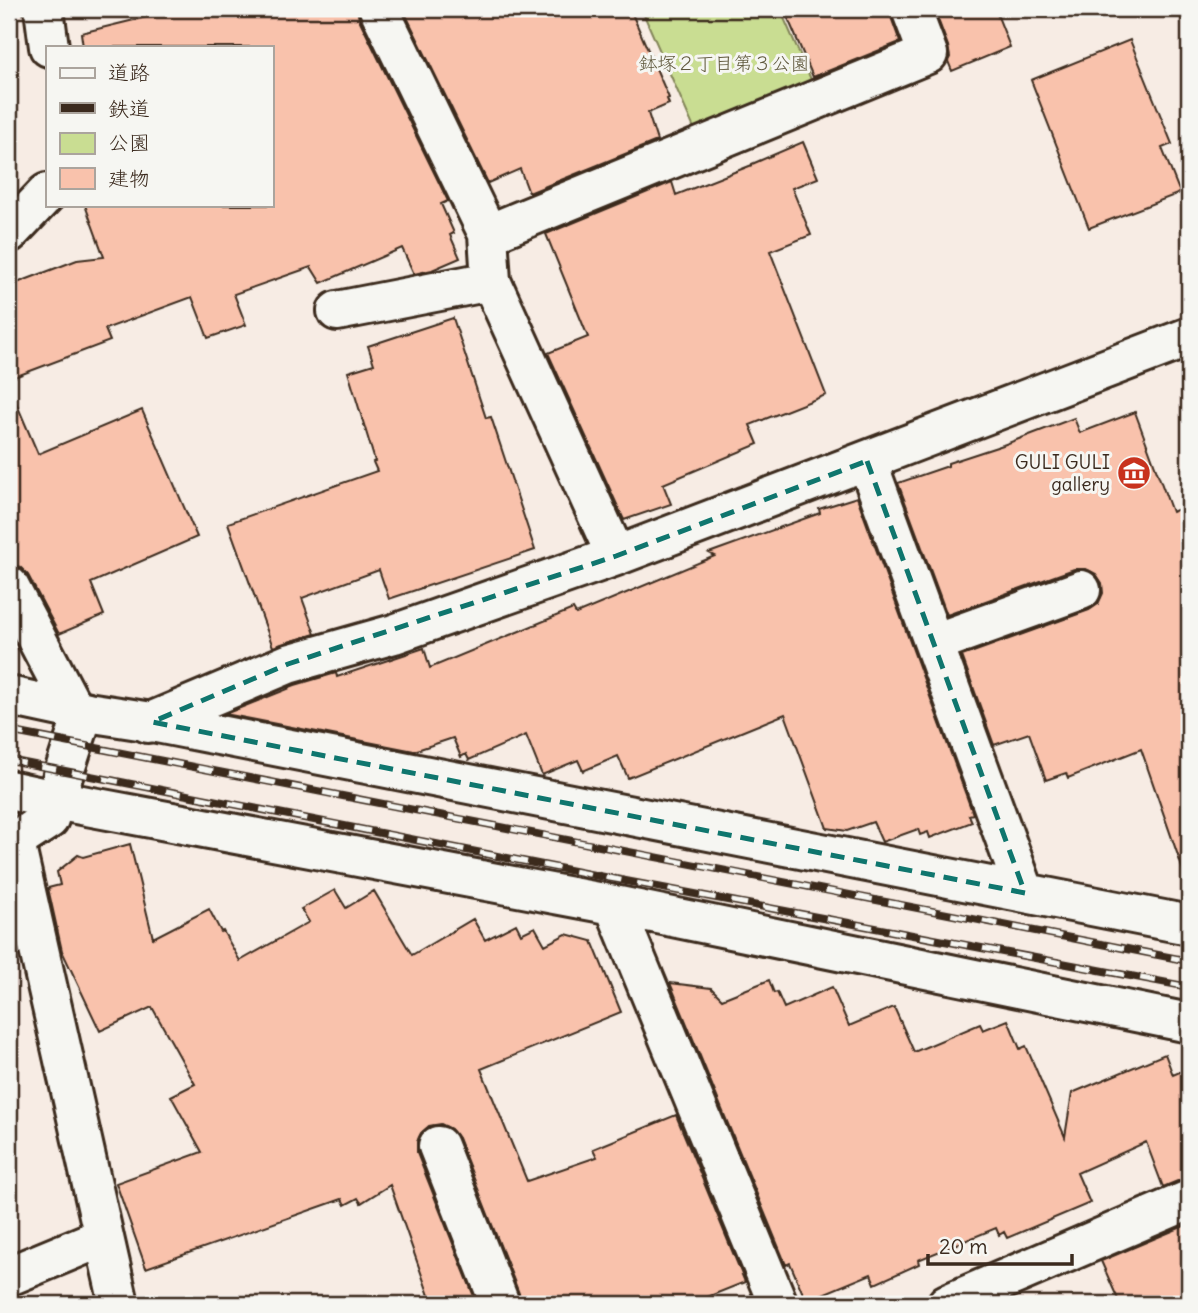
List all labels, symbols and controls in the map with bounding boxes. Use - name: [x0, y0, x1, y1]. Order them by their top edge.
- legend: [46, 46, 273, 206]
- park label: 鉢塚２丁目第３公園: [638, 51, 810, 75]
- text: 道路: [108, 59, 150, 86]
- text: 鉄道: [108, 95, 150, 122]
- text: 公園: [108, 129, 150, 156]
- text: 建物: [108, 165, 150, 192]
- place label: GULI GULI gallery: [1015, 450, 1110, 496]
- museum icon: GULI GULI gallery: [1115, 454, 1153, 492]
- scale bar: [928, 1222, 1072, 1266]
- text: 20 m: [939, 1233, 988, 1260]

